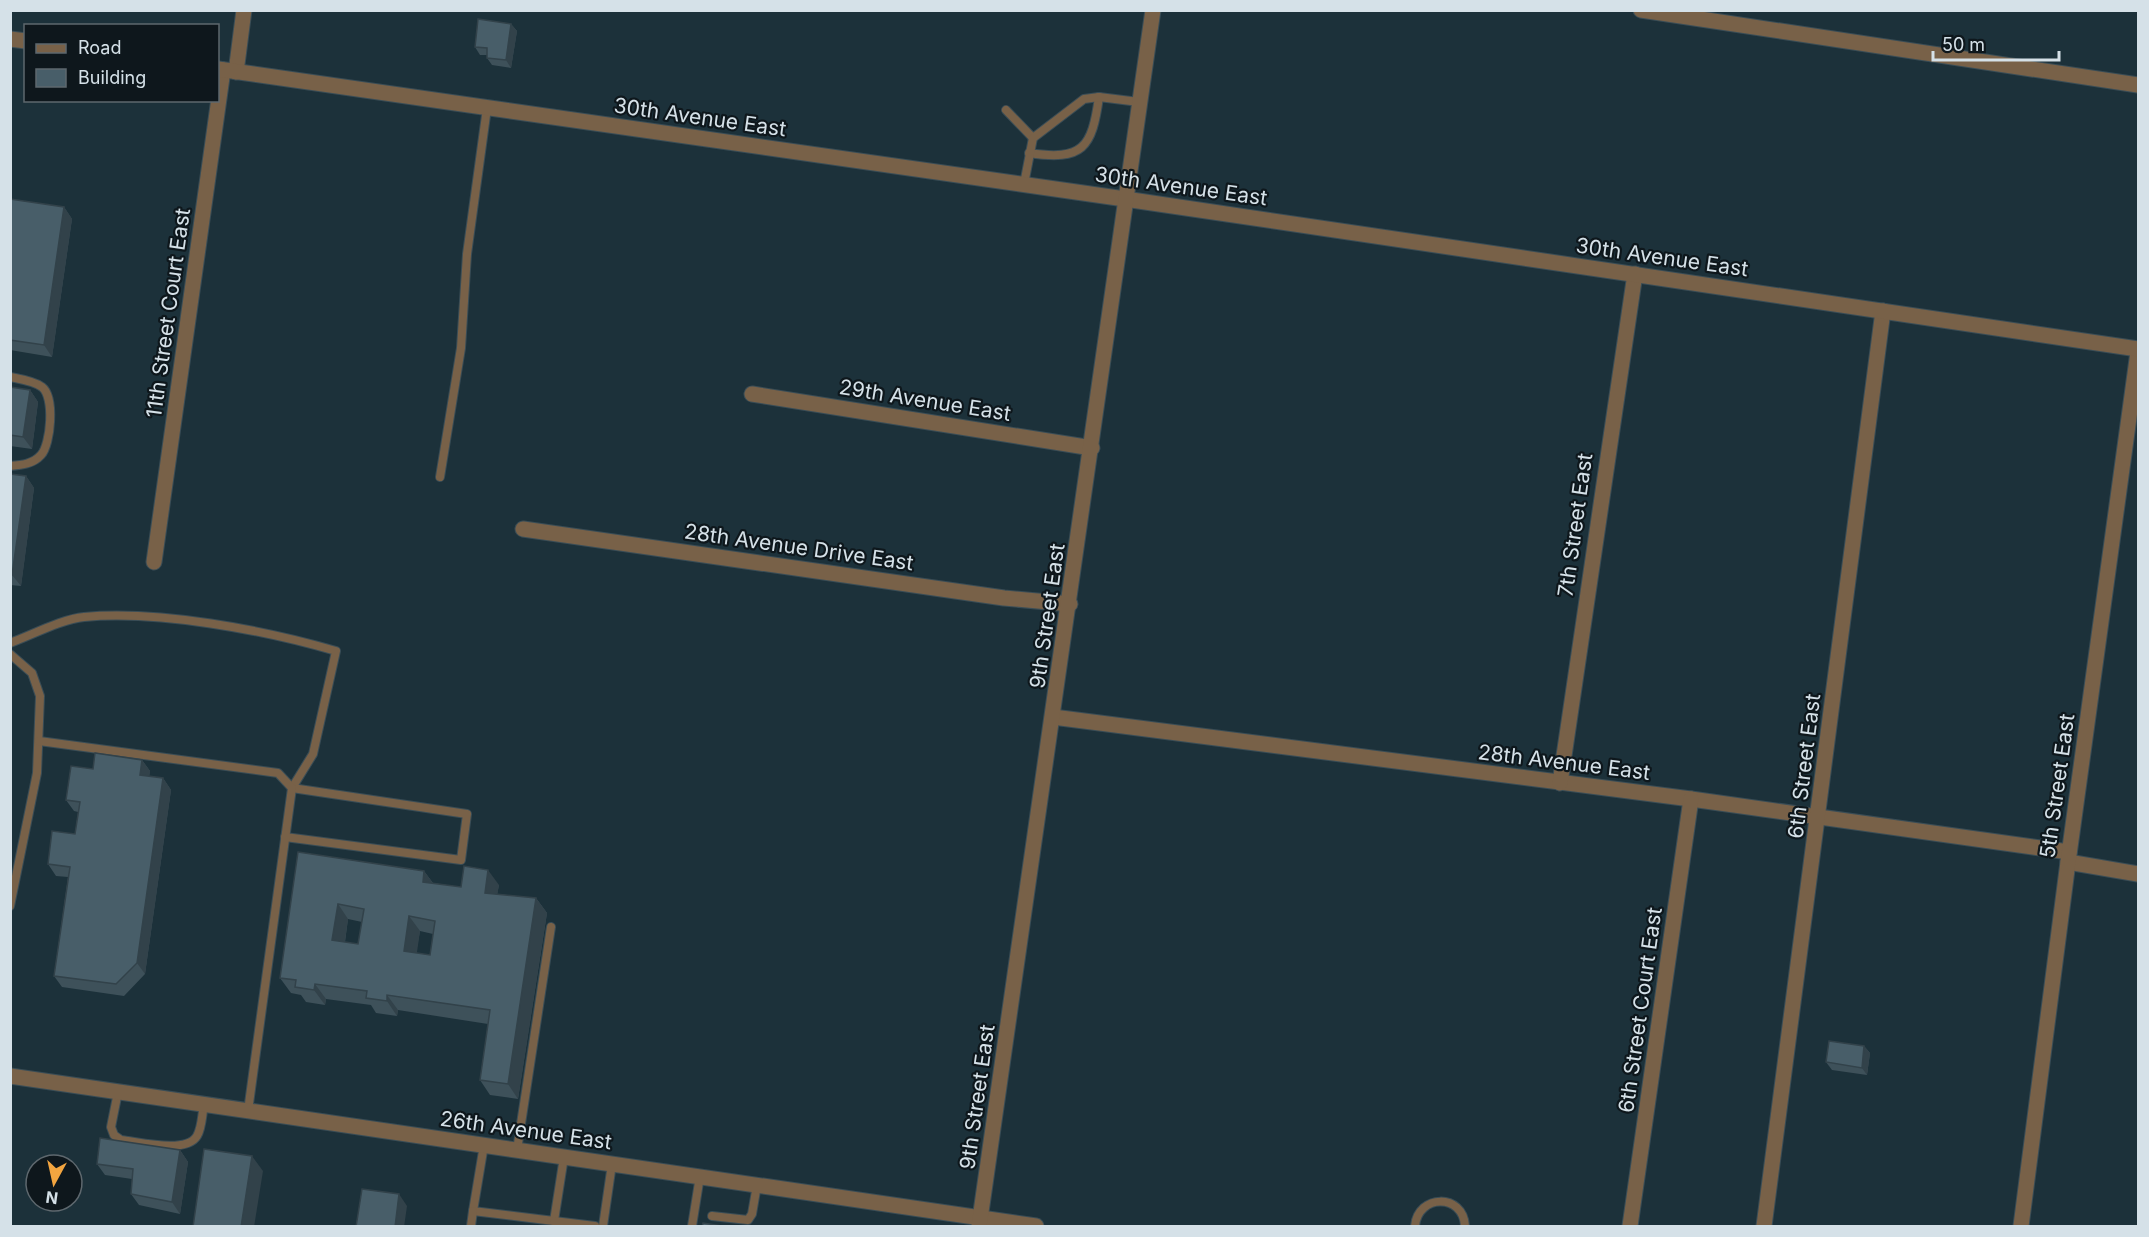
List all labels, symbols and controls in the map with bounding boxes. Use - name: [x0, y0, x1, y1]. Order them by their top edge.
- legend: [24, 24, 219, 102]
- scale bar: [1933, 24, 2059, 62]
- text: 50 m: [1942, 34, 1985, 55]
- text: Road: [78, 37, 121, 58]
- text: Building: [78, 67, 146, 88]
- street label: 30th Avenue East: [612, 93, 788, 141]
- street label: 30th Avenue East: [1093, 162, 1269, 210]
- street label: 11th Street Court East: [141, 206, 195, 419]
- street label: 30th Avenue East: [1574, 233, 1750, 281]
- street label: 29th Avenue East: [837, 374, 1013, 426]
- street label: 7th Street East: [1553, 452, 1597, 598]
- street label: 28th Avenue Drive East: [683, 519, 915, 575]
- street label: 9th Street East: [1024, 542, 1070, 690]
- street label: 6th Street East: [1783, 692, 1825, 840]
- street label: 5th Street East: [2034, 712, 2080, 860]
- street label: 28th Avenue East: [1477, 739, 1652, 785]
- street label: 6th Street Court East: [1613, 906, 1667, 1114]
- street label: 9th Street East: [954, 1023, 1000, 1171]
- street label: 26th Avenue East: [439, 1106, 614, 1154]
- north arrow: [24, 1153, 84, 1213]
- text: N: [44, 1187, 59, 1209]

